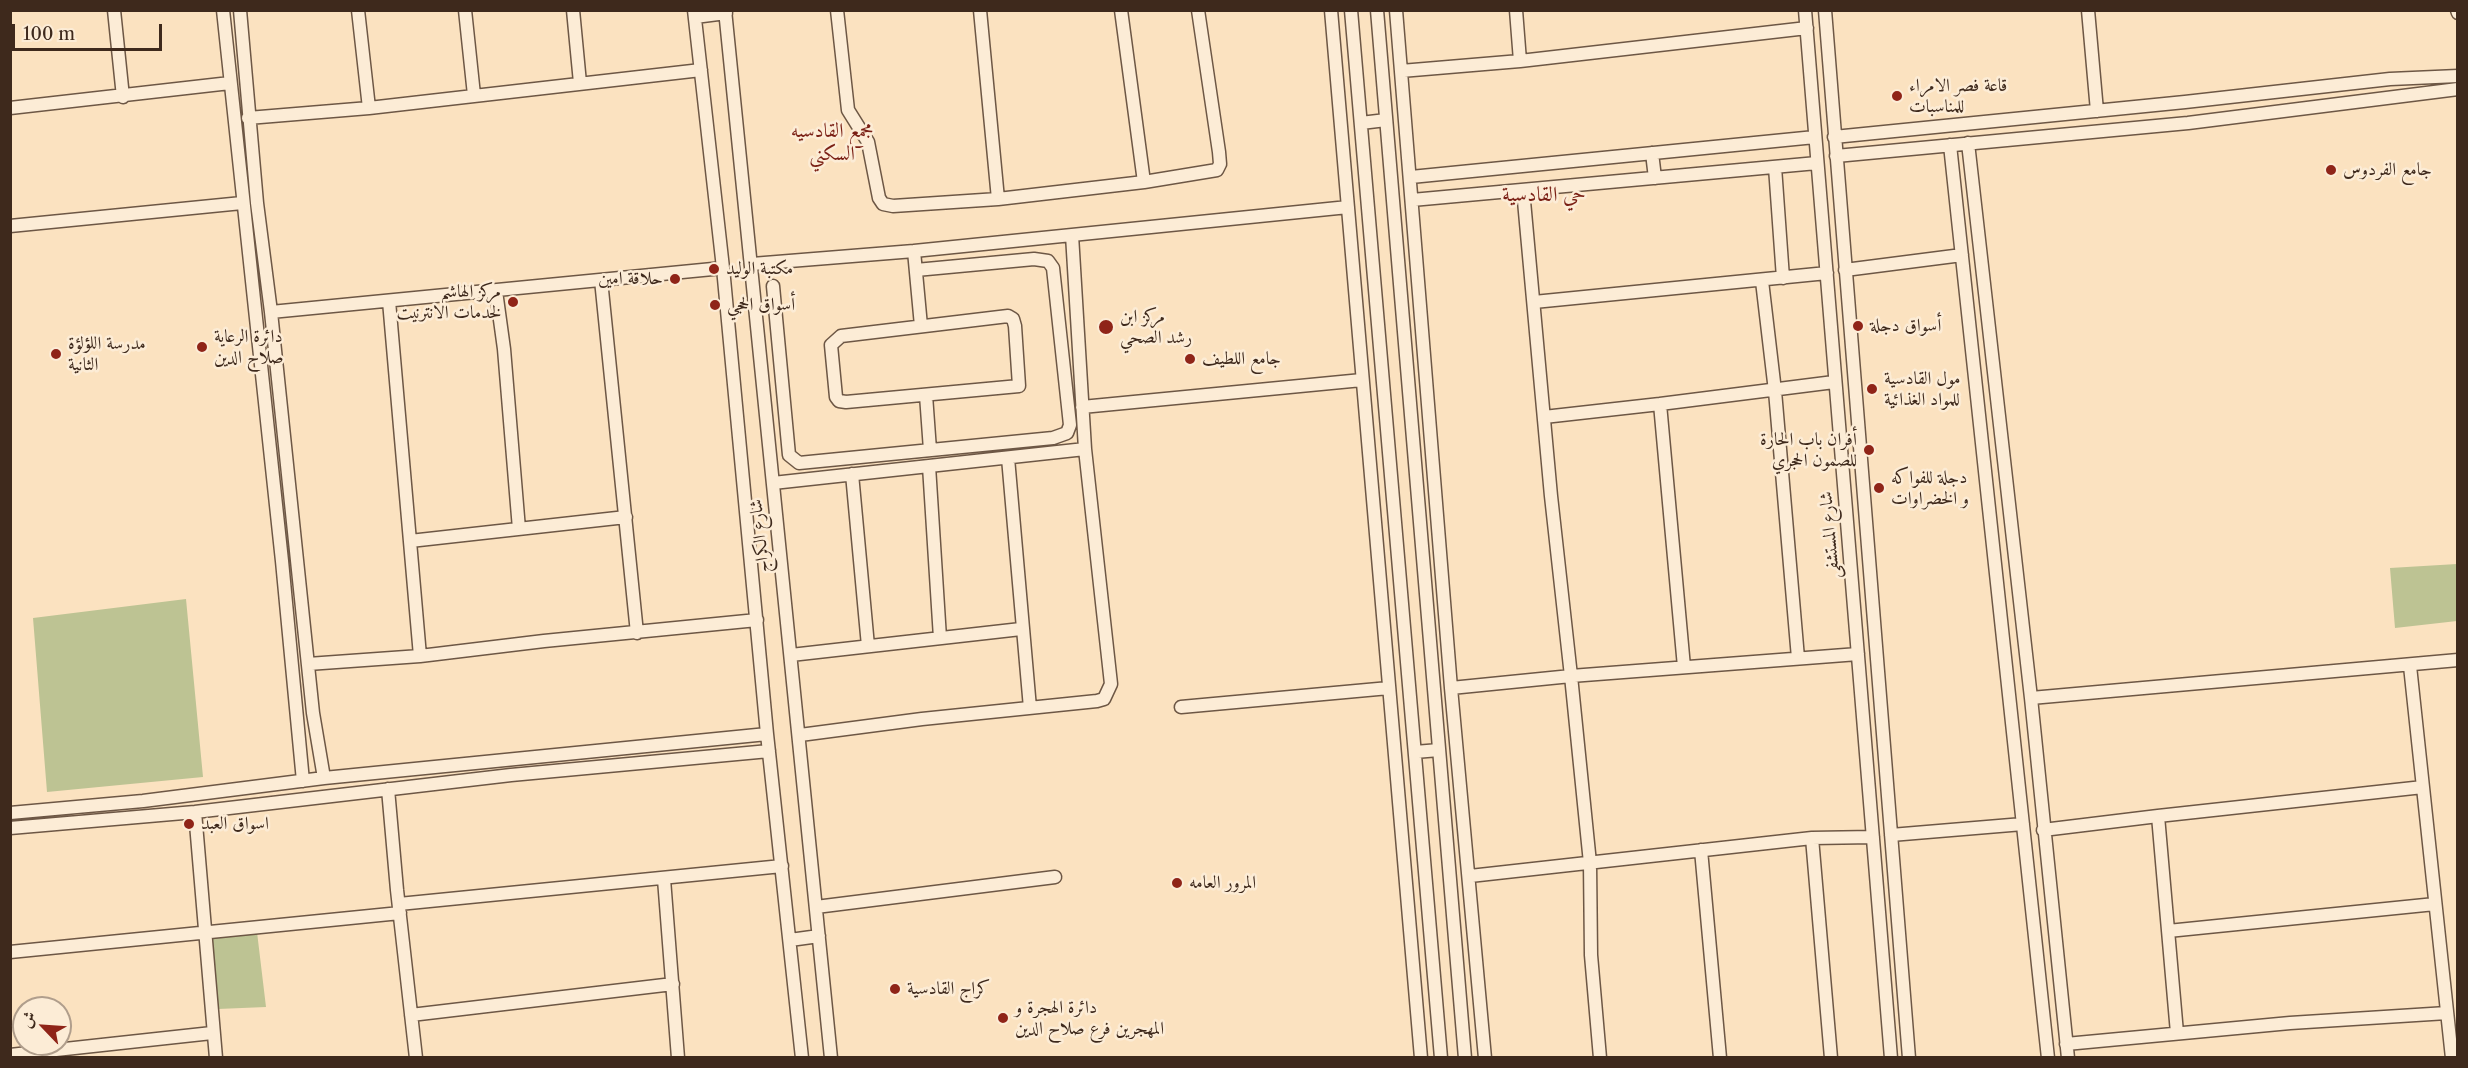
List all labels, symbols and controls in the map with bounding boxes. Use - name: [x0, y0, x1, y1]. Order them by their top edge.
- scale bar: [15, 12, 165, 50]
- text: 100 m: [23, 23, 75, 45]
- place label: قاعة فصر الامراء للمناسبات: [1909, 75, 2007, 118]
- marker: قاعة فصر الامراء للمناسبات: [1890, 89, 1904, 103]
- district label: مجمع القادسيه السكني: [791, 119, 873, 166]
- place label: جامع الفردوس: [2343, 159, 2432, 181]
- marker: جامع الفردوس: [2324, 163, 2338, 177]
- district label: حي القادسية: [1502, 182, 1586, 208]
- place label: مكتبة الوليد: [726, 258, 793, 280]
- marker: مكتبة الوليد: [707, 262, 721, 276]
- place label: حلاقة امين: [598, 268, 663, 290]
- marker: حلاقة امين: [668, 272, 682, 286]
- place label: مركز الهاشم لخدمات الانترنيت: [396, 281, 501, 324]
- place label: أسواق الحجي: [727, 294, 795, 316]
- marker: مركز الهاشم لخدمات الانترنيت: [506, 295, 520, 309]
- marker: أسواق الحجي: [708, 298, 722, 312]
- place label: مركز ابن رشد الصحي: [1120, 306, 1192, 348]
- place label: أسواق دجلة: [1870, 315, 1941, 337]
- marker: مركز ابن رشد الصحي: [1097, 318, 1115, 336]
- marker: أسواق دجلة: [1851, 319, 1865, 333]
- place label: دائرة الرعاية صلاح الدين: [214, 326, 284, 368]
- place label: مدرسة اللؤلؤة الثانية: [68, 333, 146, 376]
- marker: دائرة الرعاية صلاح الدين: [195, 340, 209, 354]
- marker: مدرسة اللؤلؤة الثانية: [49, 347, 63, 361]
- place label: جامع اللطیف: [1202, 348, 1281, 370]
- marker: جامع اللطیف: [1183, 352, 1197, 366]
- place label: مول القادسية للمواد الغذائية: [1884, 368, 1960, 410]
- marker: مول القادسية للمواد الغذائية: [1865, 382, 1879, 396]
- place label: أفران باب الحارة للصمون الحجري: [1760, 429, 1857, 472]
- marker: أفران باب الحارة للصمون الحجري: [1862, 443, 1876, 457]
- place label: دجلة للفواكه و الخضراوات: [1891, 467, 1969, 510]
- marker: دجلة للفواكه و الخضراوات: [1872, 481, 1886, 495]
- street label: شارع المستشفى: [1815, 491, 1845, 579]
- street label: شارع الكراج: [745, 498, 775, 574]
- place label: اسواق العبد: [201, 813, 269, 835]
- marker: اسواق العبد: [182, 817, 196, 831]
- place label: المرور العامه: [1189, 872, 1256, 894]
- marker: المرور العامه: [1170, 876, 1184, 890]
- place label: كراج القادسية: [907, 978, 990, 1000]
- marker: كراج القادسية: [888, 982, 902, 996]
- north arrow: [12, 996, 72, 1056]
- place label: دائرة الهجرة و المهجرين فرع صلاح الدين: [1015, 997, 1164, 1040]
- text: ش: [15, 1008, 40, 1031]
- marker: دائرة الهجرة و المهجرين فرع صلاح الدين: [996, 1011, 1010, 1025]

